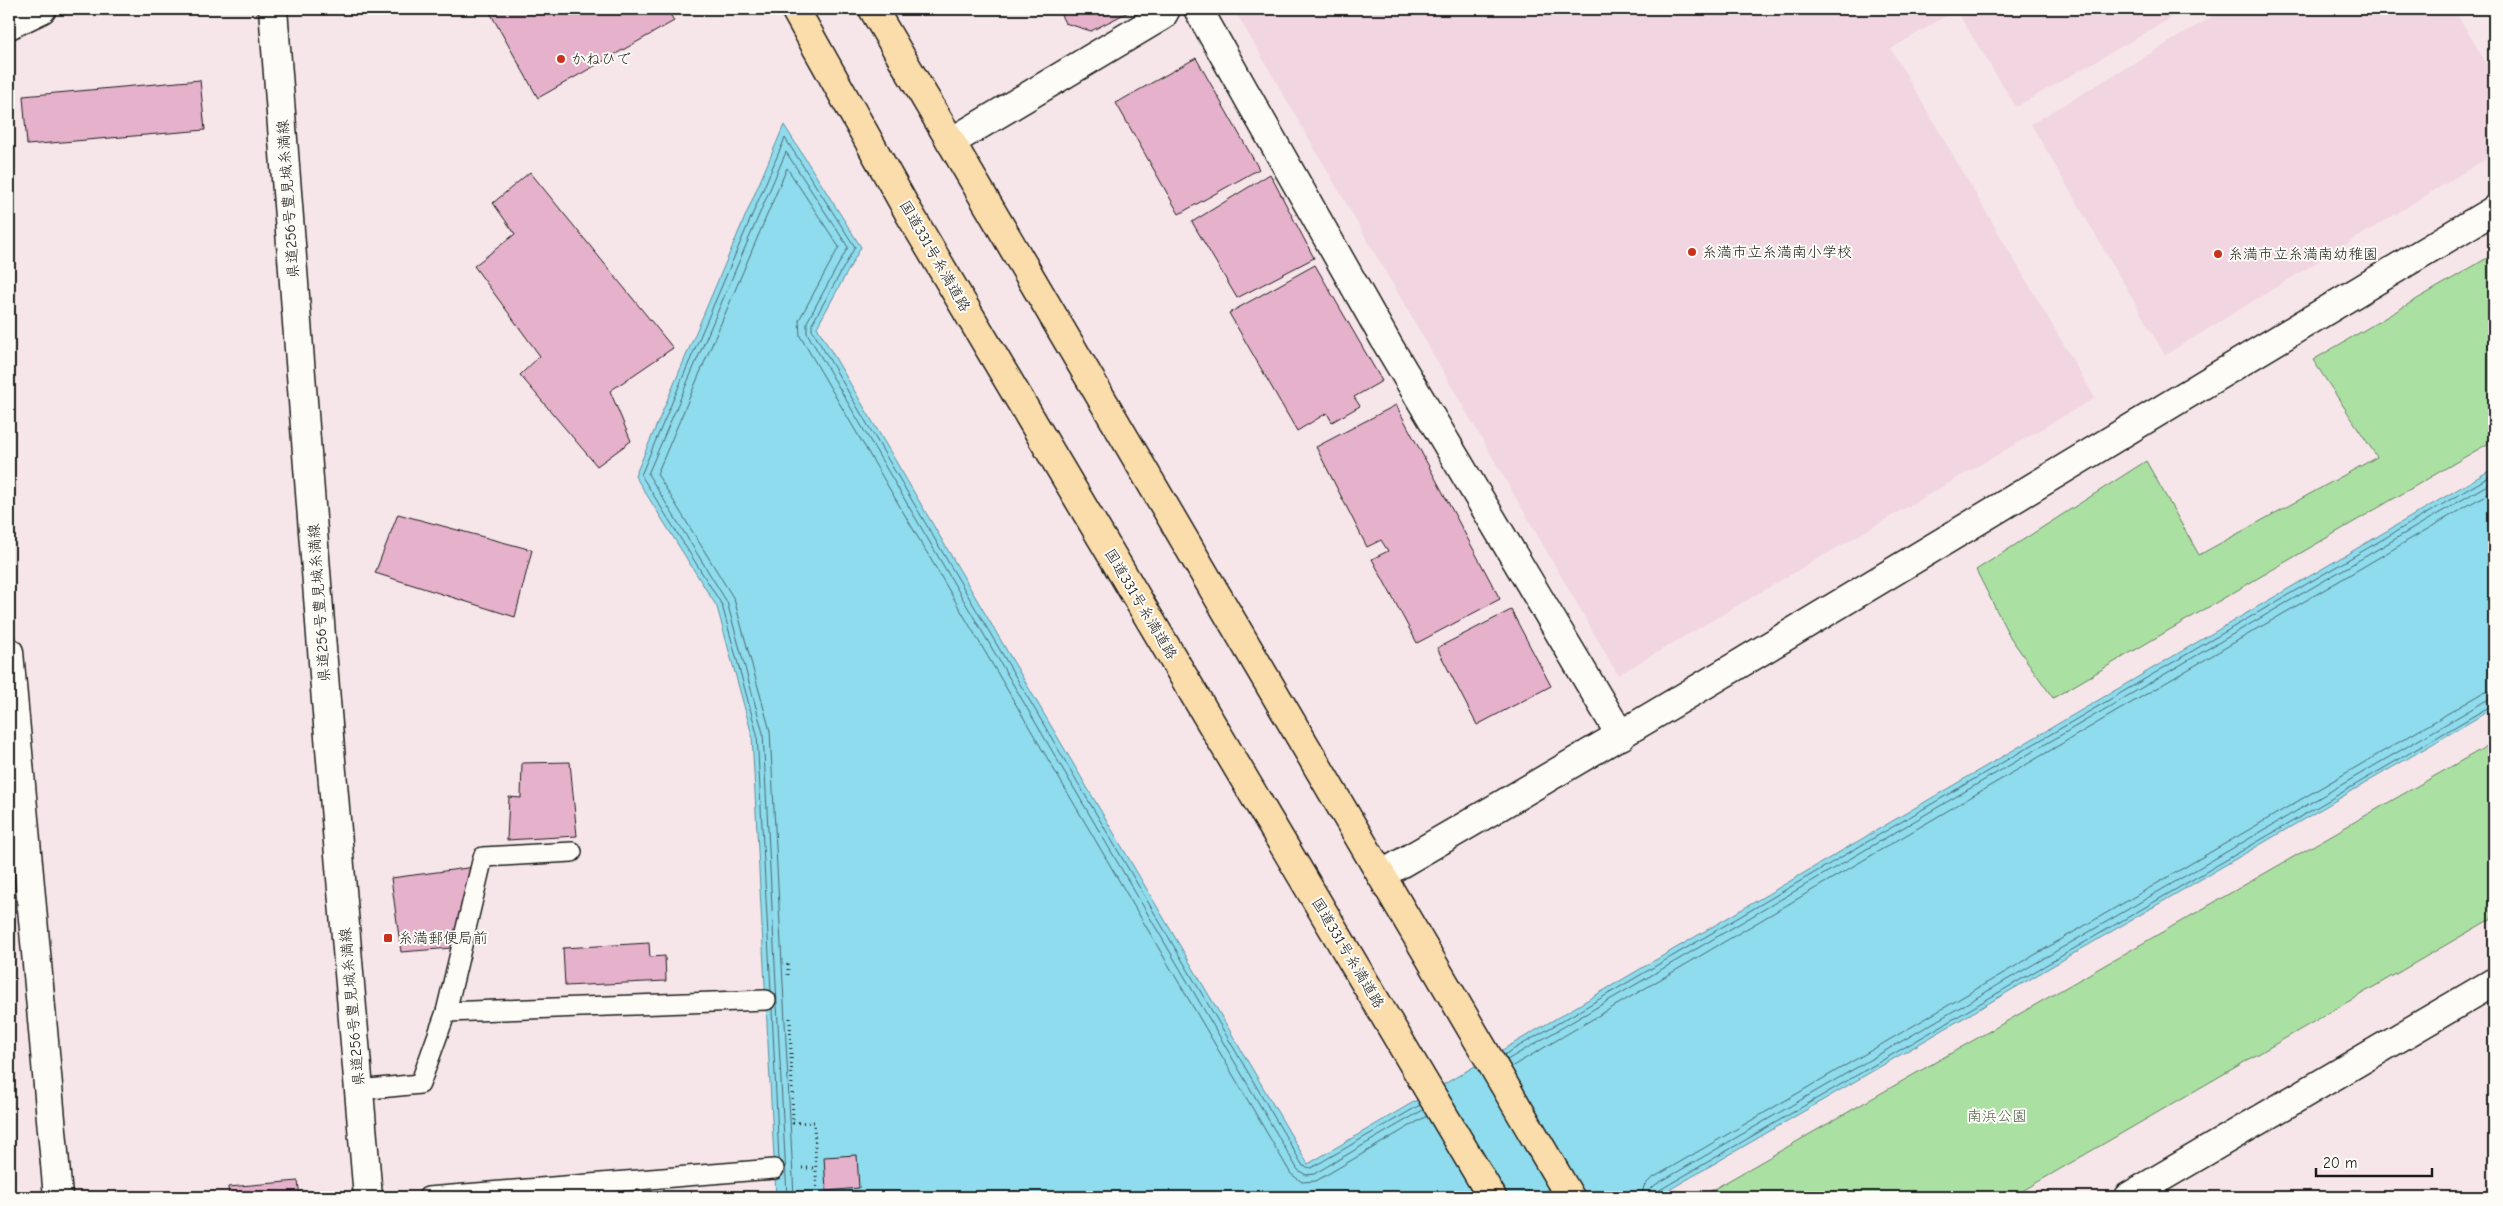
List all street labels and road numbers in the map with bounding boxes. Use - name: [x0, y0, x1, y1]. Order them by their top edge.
- street label: 県道256号豊見城糸満線: [273, 119, 303, 279]
- street label: 国道331号糸満道路: [896, 197, 974, 315]
- street label: 県道256号豊見城糸満線: [304, 523, 334, 683]
- street label: 国道331号糸満道路: [1101, 545, 1181, 663]
- street label: 国道331号糸満道路: [1308, 894, 1388, 1012]
- street label: 県道256号豊見城糸満線: [336, 927, 368, 1087]

